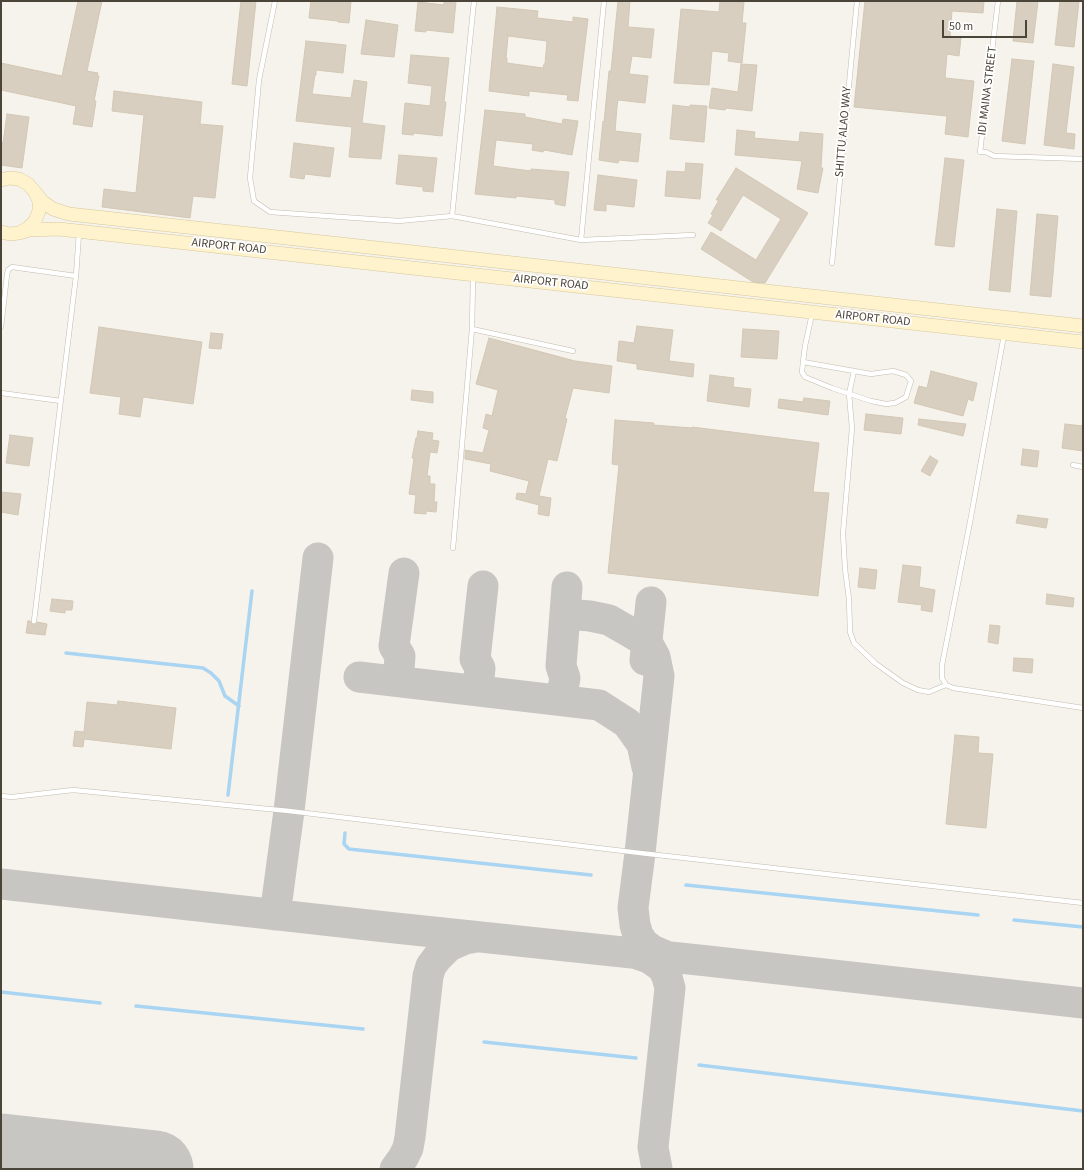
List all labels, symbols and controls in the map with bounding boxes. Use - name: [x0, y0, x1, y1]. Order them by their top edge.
- scale bar: [944, 12, 1029, 38]
- text: 50 m: [949, 18, 973, 35]
- street label: IDI MAINA STREET: [975, 46, 1001, 136]
- street label: SHITTU ALAO WAY: [833, 86, 855, 178]
- street label: AIRPORT ROAD: [191, 236, 267, 258]
- street label: AIRPORT ROAD: [513, 272, 589, 294]
- street label: AIRPORT ROAD: [835, 308, 911, 330]

